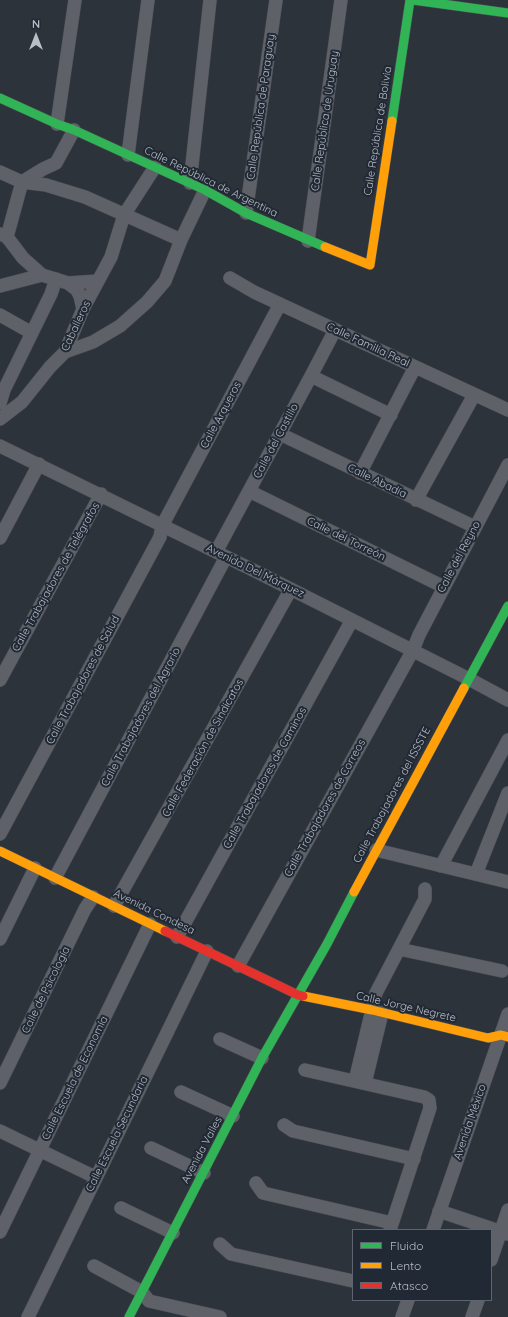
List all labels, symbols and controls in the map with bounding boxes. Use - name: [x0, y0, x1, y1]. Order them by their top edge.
- north arrow: [16, 16, 56, 56]
- text: N: [32, 17, 40, 31]
- street label: Calle República de Paraguay: [244, 33, 278, 181]
- street label: Calle República de Uruguay: [309, 50, 341, 192]
- street label: Calle República de Bolivia: [361, 65, 395, 197]
- street label: Calle República de Argentina: [142, 144, 280, 220]
- street label: Caballeros: [59, 299, 93, 353]
- street label: Calle Familia Real: [324, 320, 412, 370]
- street label: Calle Arqueros: [198, 379, 244, 451]
- street label: Calle del Castillo: [251, 401, 301, 481]
- street label: Calle Abadía: [345, 461, 409, 501]
- street label: Calle Trabajadores de Telégrafos: [9, 500, 103, 654]
- street label: Calle del Torreón: [305, 514, 387, 564]
- street label: Calle del Reyno: [435, 519, 483, 595]
- street label: Avenida Del Márquez: [204, 541, 306, 601]
- street label: Calle Trabajadores de Salud: [43, 614, 123, 746]
- street label: Calle Trabajadores del Agrario: [99, 645, 183, 789]
- street label: Calle Federación de Sindicatos: [159, 677, 247, 819]
- street label: Calle Trabajadores de Caminos: [221, 705, 309, 851]
- street label: Calle Trabajadores del ISSSTE: [350, 725, 434, 865]
- street label: Calle Trabajadores de Correos: [282, 737, 368, 879]
- street label: Avenida Condesa: [111, 887, 197, 937]
- street label: Calle de Psicología: [19, 944, 73, 1036]
- street label: Calle Jorge Negrete: [355, 989, 457, 1025]
- street label: Calle Escuela de Economía: [39, 1014, 111, 1142]
- street label: Calle Escuela Secundaria: [83, 1074, 151, 1194]
- street label: Avenida México: [451, 1082, 489, 1162]
- street label: Avenida Valles: [179, 1114, 225, 1186]
- legend: [352, 1229, 492, 1301]
- text: Fluido: [390, 1238, 423, 1253]
- text: Lento: [390, 1258, 421, 1273]
- text: Atasco: [390, 1278, 428, 1293]

